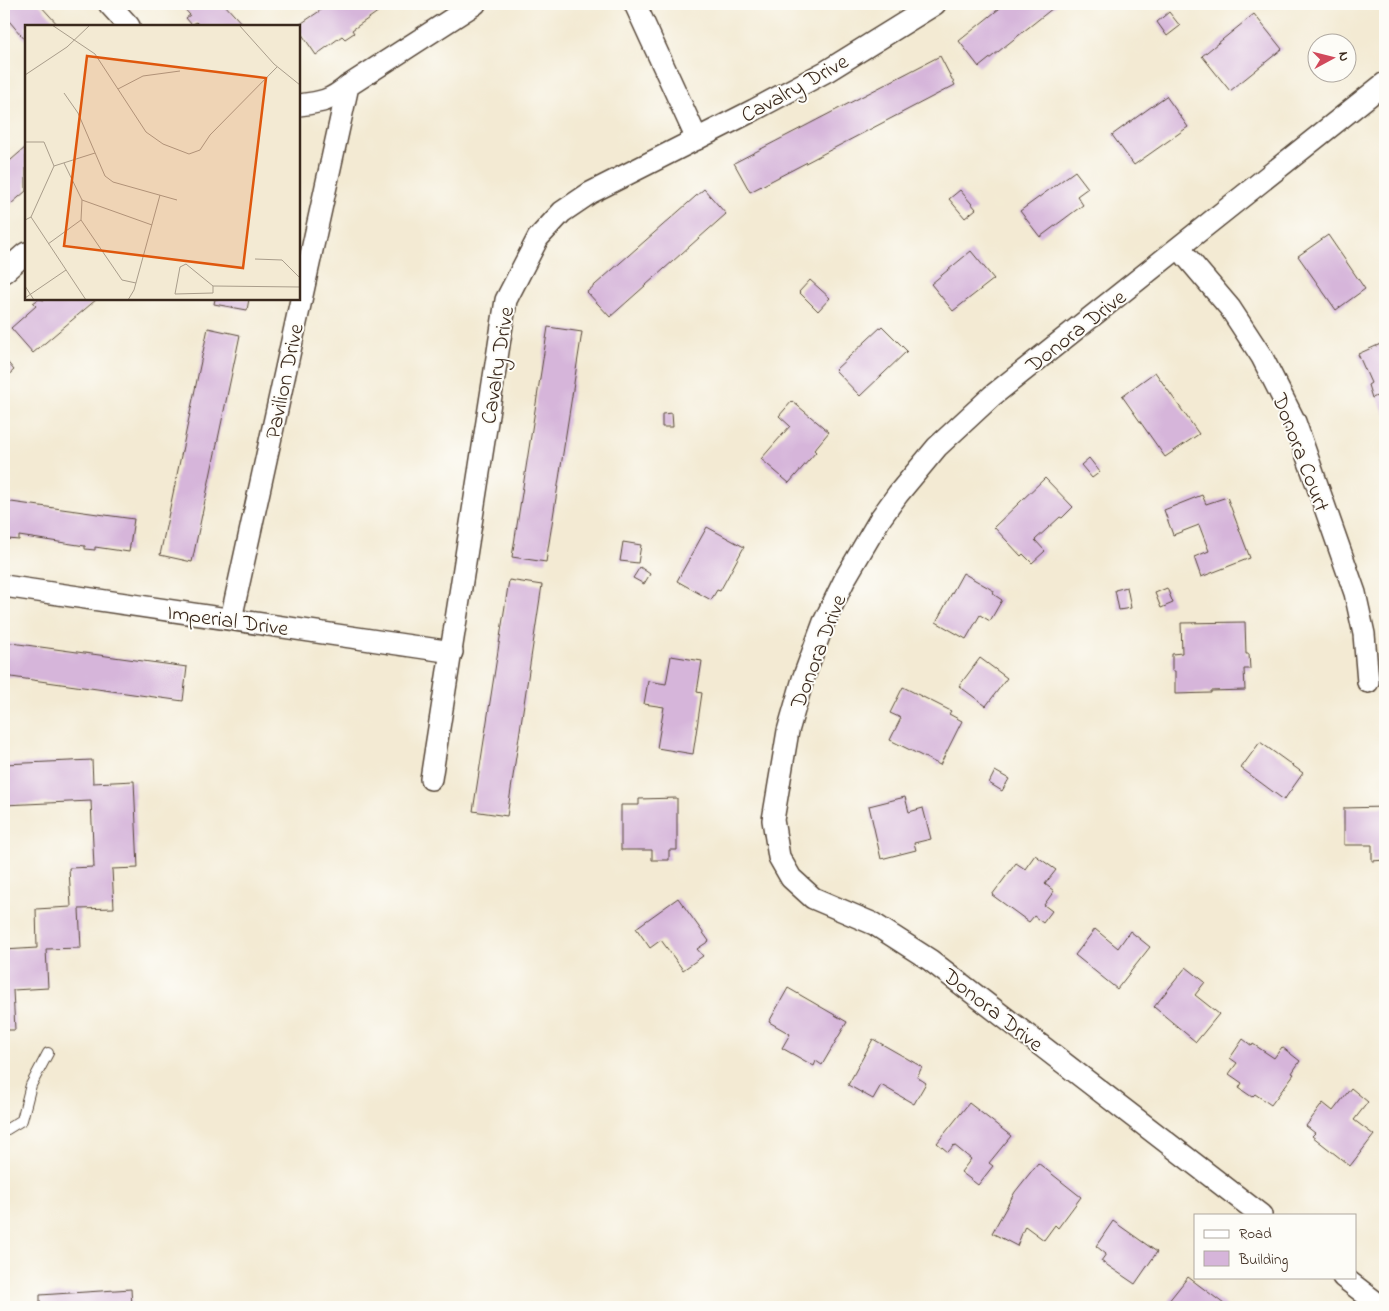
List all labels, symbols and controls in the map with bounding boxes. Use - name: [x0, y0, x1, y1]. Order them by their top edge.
- inset map: [25, 25, 300, 300]
- north arrow: [1306, 32, 1356, 82]
- street label: Cavalry Drive: [736, 47, 856, 133]
- text: N: [1332, 51, 1354, 63]
- street label: Donora Drive: [1019, 283, 1134, 383]
- street label: Cavalry Drive: [474, 304, 525, 427]
- street label: Pavilion Drive: [258, 321, 314, 442]
- street label: Donora Court: [1262, 388, 1337, 517]
- street label: Donora Drive: [783, 590, 856, 715]
- street label: Imperial Drive: [165, 598, 290, 646]
- street label: Donora Drive: [934, 961, 1049, 1061]
- legend: [1194, 1214, 1356, 1278]
- text: Road: [1239, 1223, 1272, 1245]
- text: Building: [1238, 1249, 1288, 1272]

